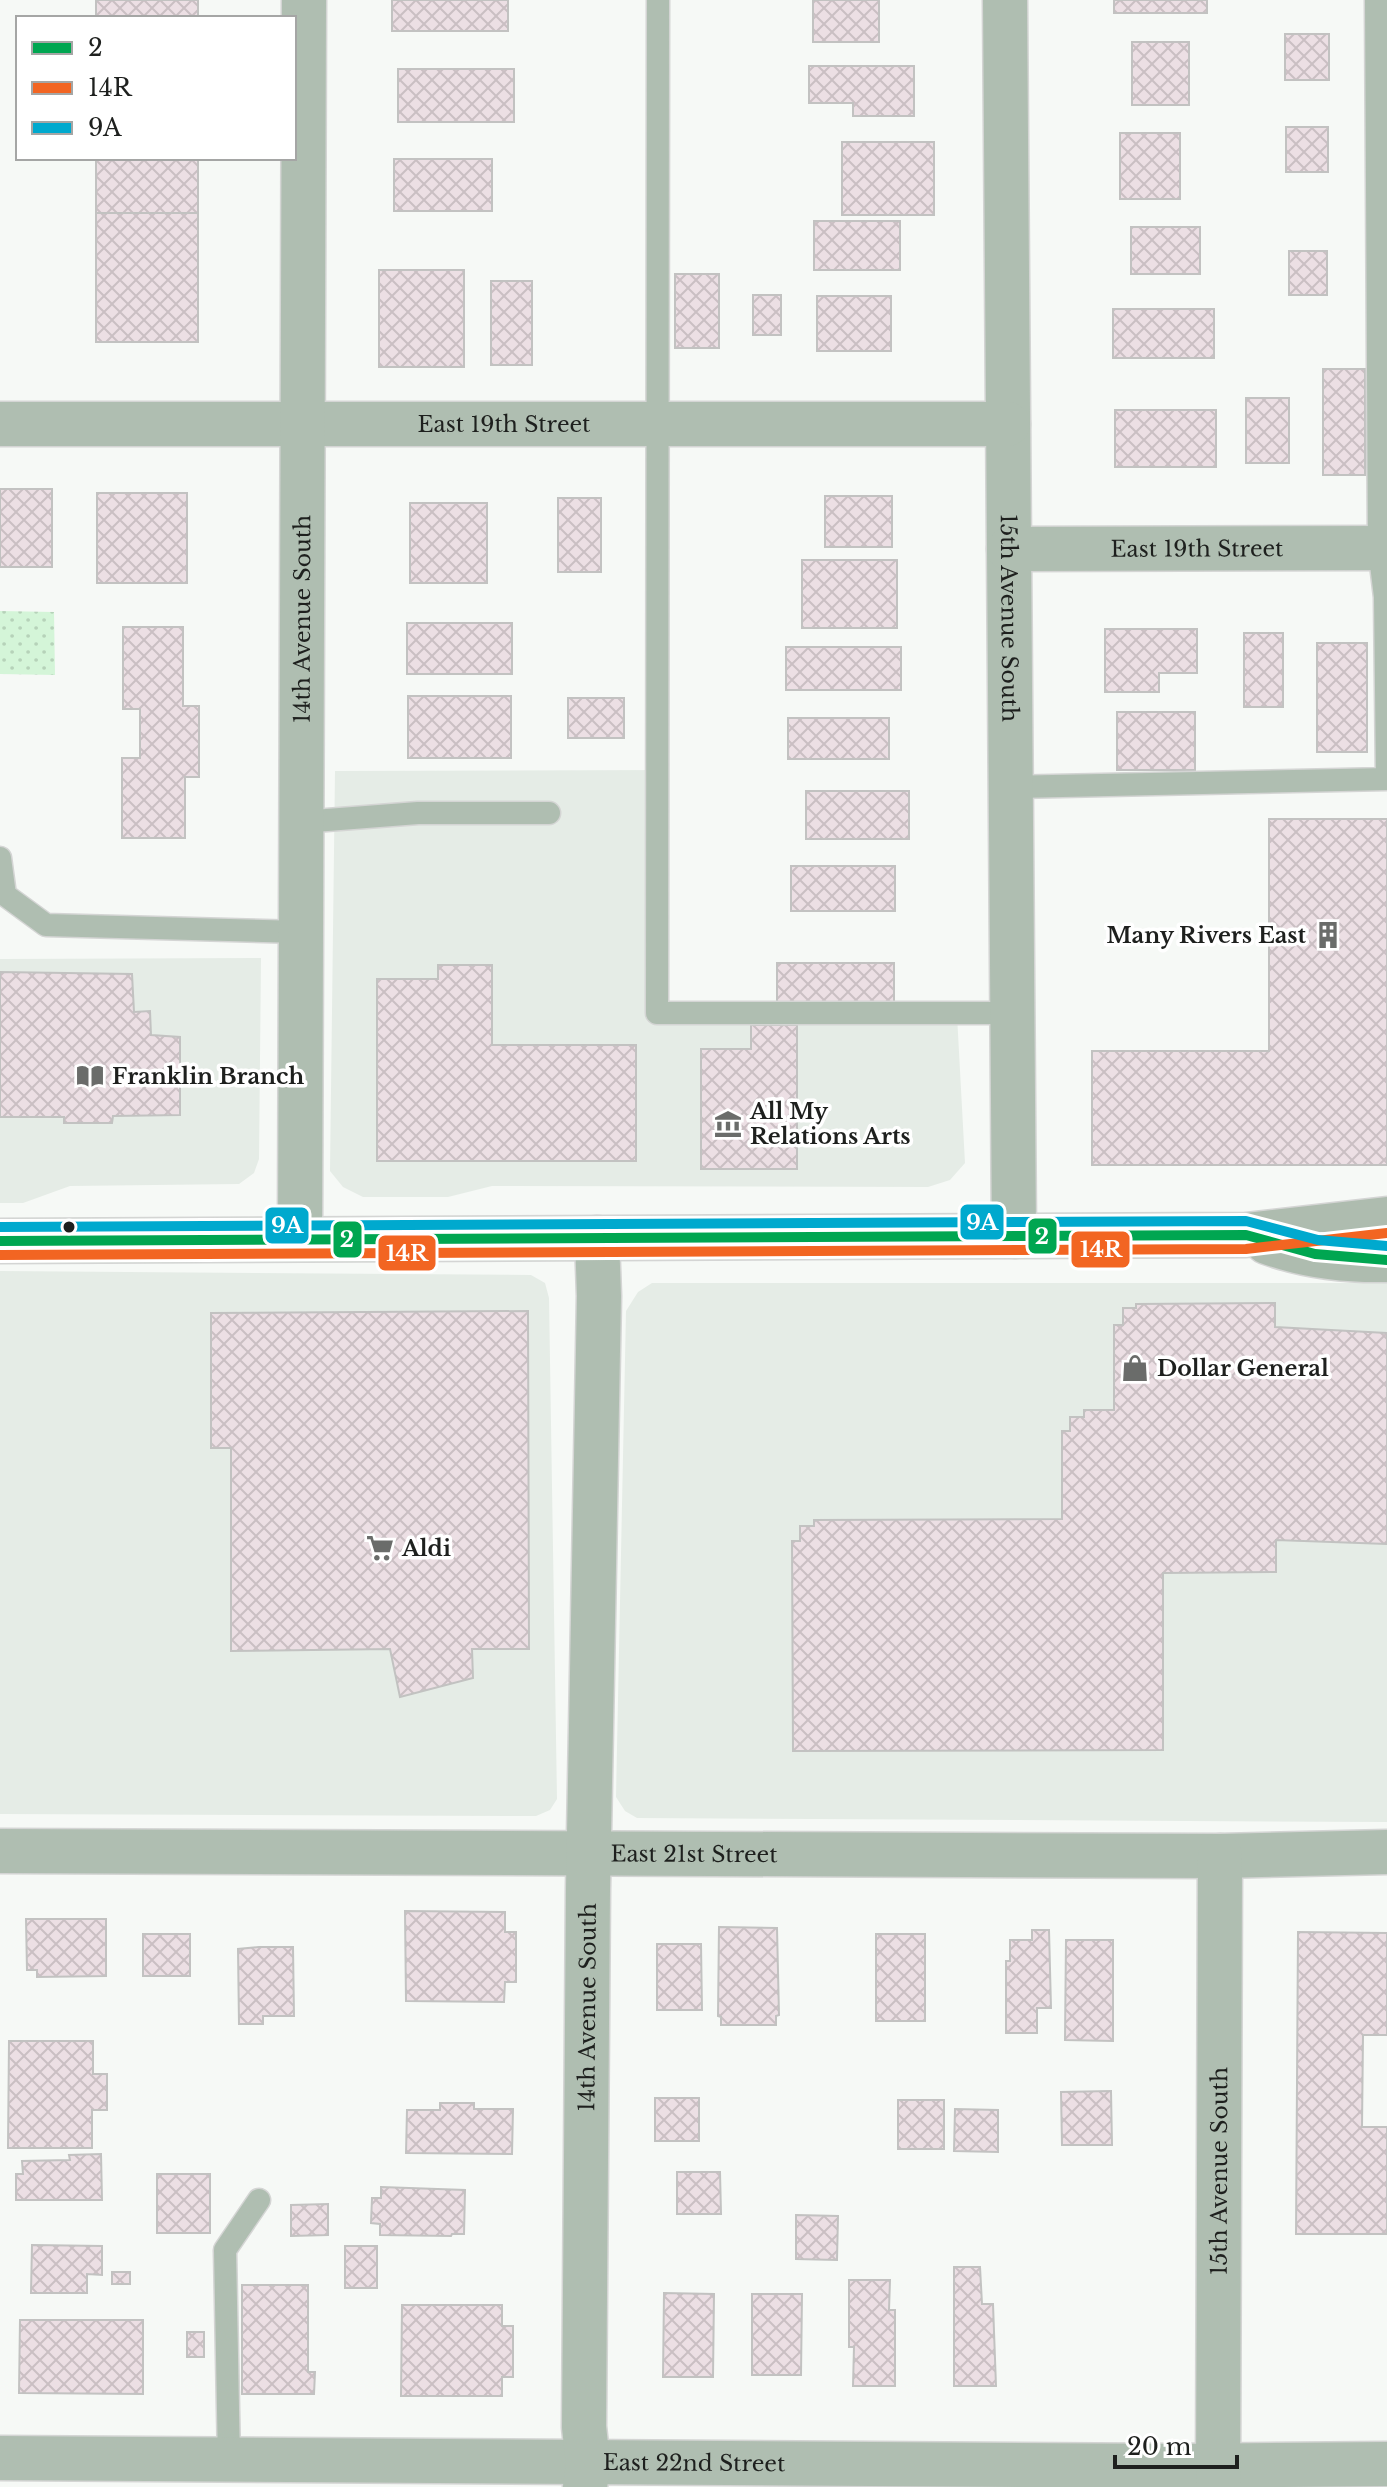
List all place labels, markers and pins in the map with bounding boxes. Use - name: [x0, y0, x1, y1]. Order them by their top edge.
- building icon: Many Rivers East: [1313, 920, 1343, 950]
- place label: Many Rivers East: [1106, 922, 1307, 949]
- library icon: Franklin Branch: [75, 1061, 105, 1091]
- place label: Franklin Branch: [112, 1063, 304, 1090]
- place label: All My Relations Arts: [749, 1098, 911, 1150]
- museum icon: All My Relations Arts: [713, 1109, 743, 1139]
- unlabelled marker: [61, 1219, 77, 1235]
- shop icon: Dollar General: [1120, 1353, 1150, 1383]
- place label: Dollar General: [1157, 1355, 1329, 1382]
- supermarket icon: Aldi: [365, 1533, 395, 1563]
- place label: Aldi: [401, 1535, 451, 1562]

